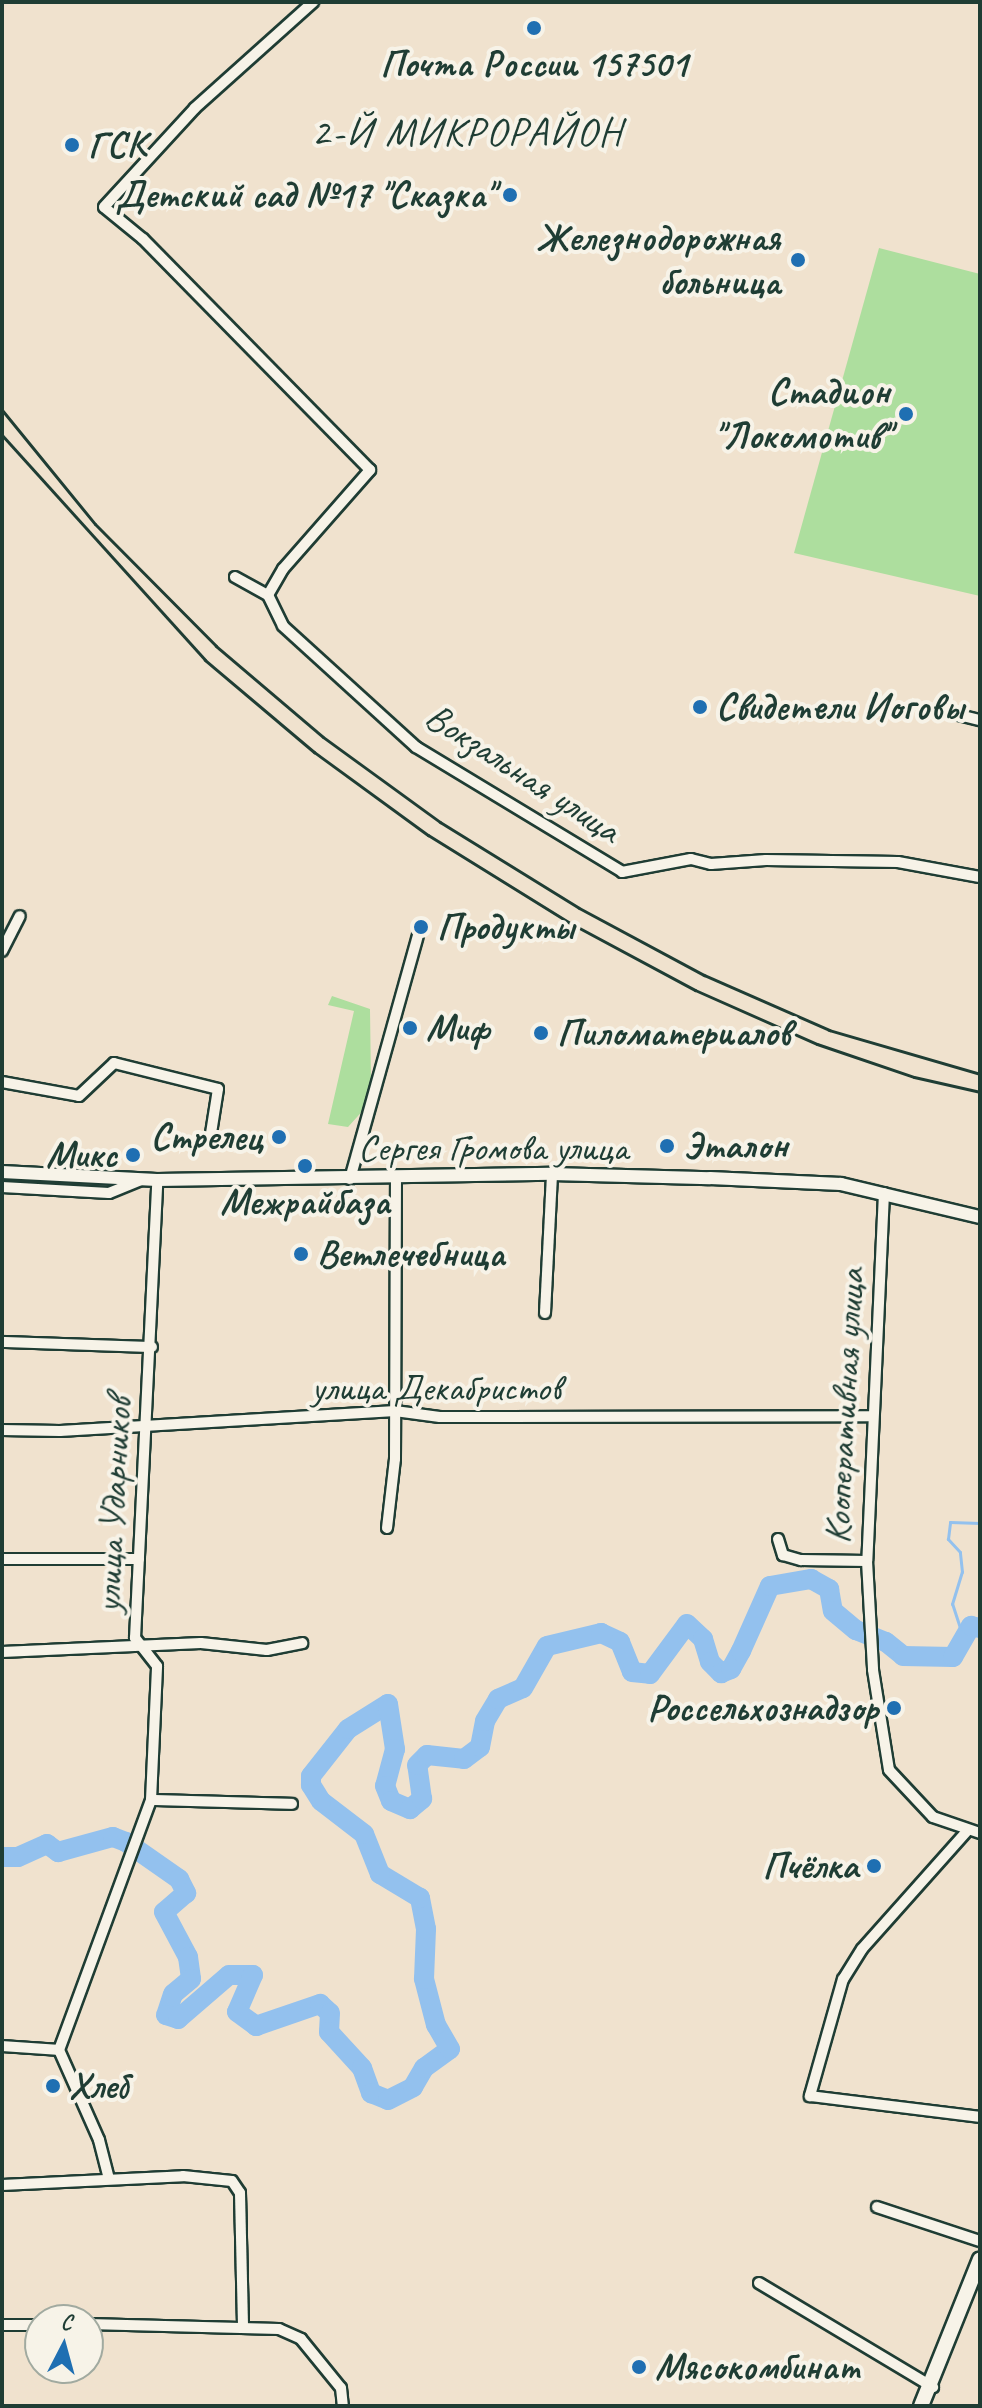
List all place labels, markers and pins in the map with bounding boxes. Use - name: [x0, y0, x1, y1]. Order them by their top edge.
- marker: Почта России 157501: [525, 19, 543, 37]
- place label: Почта России 157501: [382, 41, 686, 87]
- place label: ГСК: [88, 122, 147, 168]
- marker: ГСК: [63, 136, 81, 154]
- place label: Детский сад №17 "Сказка": [116, 172, 494, 218]
- marker: Детский сад №17 "Сказка": [501, 186, 519, 204]
- place label: Железнодорожная больница: [536, 215, 780, 304]
- marker: Железнодорожная больница: [787, 249, 809, 271]
- place label: Стадион "Локомотив": [714, 369, 890, 458]
- marker: Стадион "Локомотив": [897, 405, 915, 423]
- place label: Свидетели Иоговы: [716, 684, 961, 730]
- marker: Свидетели Иоговы: [691, 698, 709, 716]
- place label: Продукты: [437, 904, 574, 950]
- marker: Продукты: [412, 918, 430, 936]
- place label: Миф: [426, 1005, 489, 1051]
- place label: Пиломатериалов: [557, 1010, 791, 1056]
- marker: Миф: [401, 1019, 419, 1037]
- marker: Пиломатериалов: [532, 1024, 550, 1042]
- place label: Стрелец: [150, 1114, 263, 1160]
- place label: Эталон: [683, 1123, 788, 1169]
- marker: Стрелец: [270, 1128, 288, 1146]
- place label: Микс: [46, 1132, 117, 1178]
- marker: Эталон: [658, 1137, 676, 1155]
- marker: Микс: [124, 1146, 142, 1164]
- marker: Межрайбаза: [296, 1157, 314, 1175]
- place label: Межрайбаза: [220, 1179, 390, 1225]
- place label: Ветлечебница: [317, 1231, 505, 1277]
- marker: Ветлечебница: [292, 1245, 310, 1263]
- place label: Россельхознадзор: [648, 1685, 878, 1731]
- marker: Россельхознадзор: [885, 1699, 903, 1717]
- place label: Пчёлка: [762, 1843, 858, 1889]
- marker: Пчёлка: [865, 1857, 883, 1875]
- place label: Хлеб: [69, 2063, 128, 2109]
- marker: Хлеб: [44, 2077, 62, 2095]
- place label: Мясокомбинат: [655, 2344, 860, 2390]
- marker: Мясокомбинат: [630, 2358, 648, 2376]

